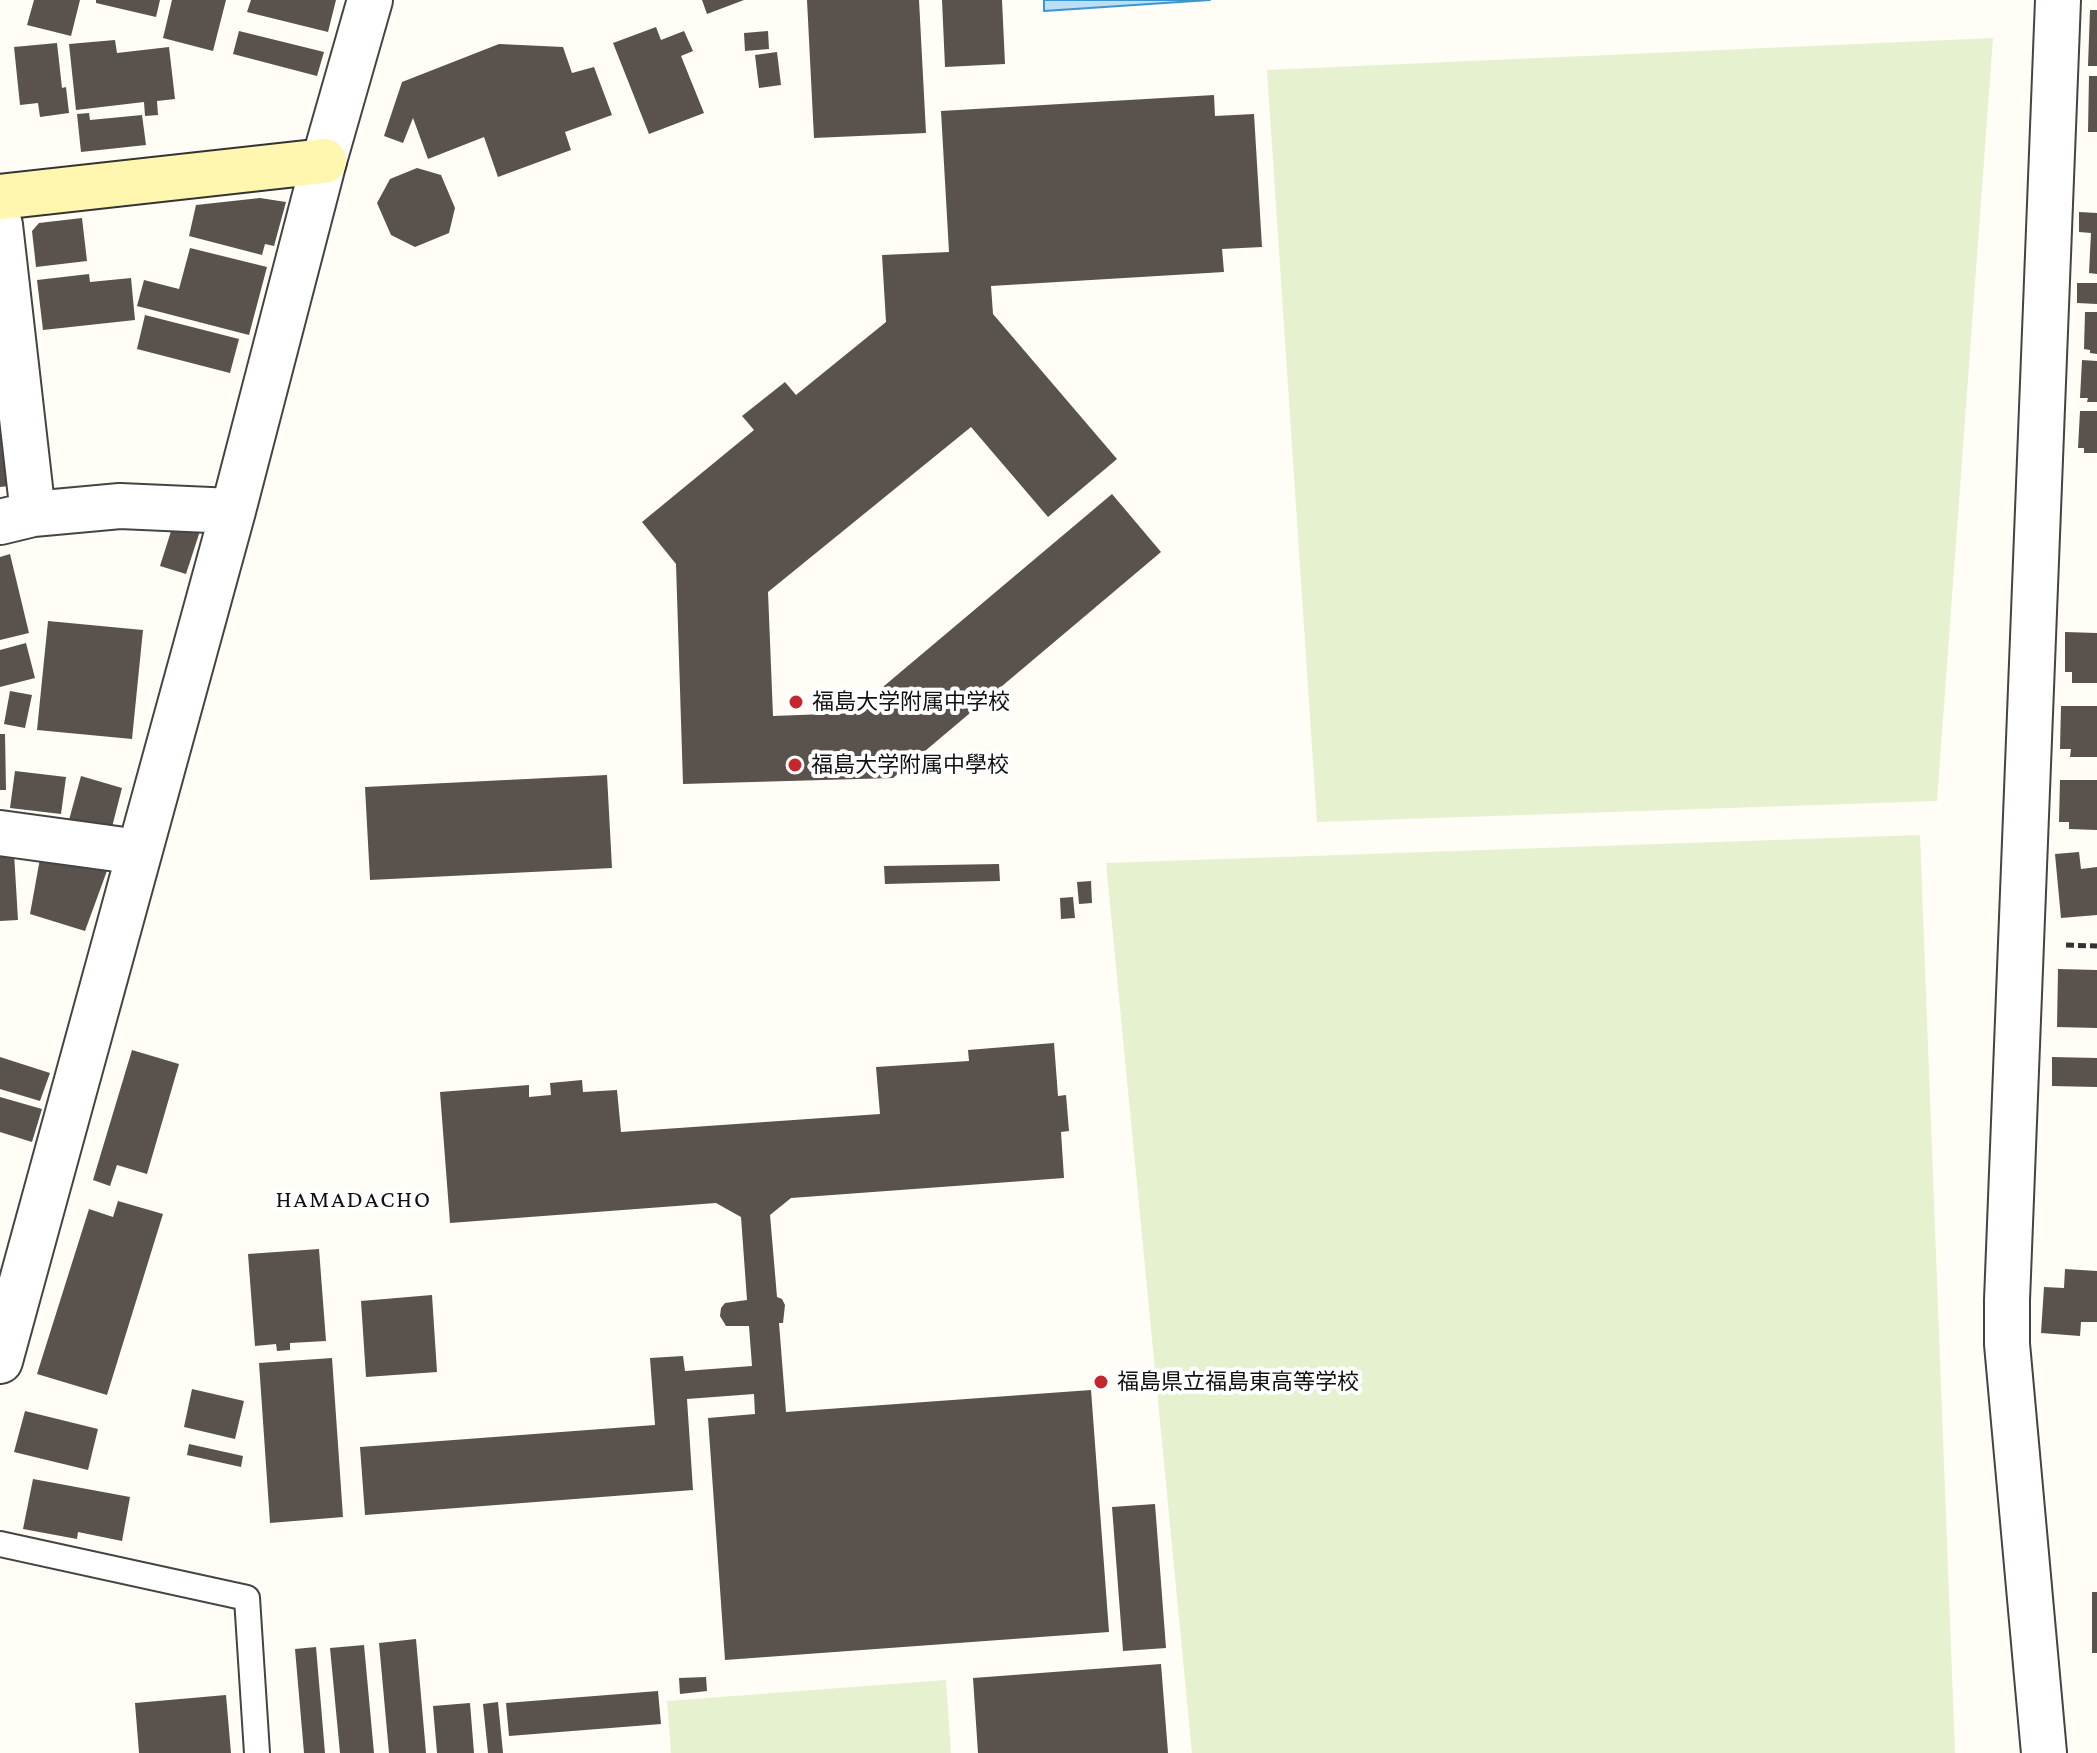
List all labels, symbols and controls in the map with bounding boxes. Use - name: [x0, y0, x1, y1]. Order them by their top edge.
- place label: 福島大学附属中学校: [812, 689, 1010, 715]
- marker: 福島大学附属中学校: [787, 693, 805, 711]
- place label: 福島大学附属中學校: [811, 752, 1009, 778]
- marker: 福島大学附属中學校: [786, 756, 804, 774]
- district label: HAMADACHO: [276, 1186, 432, 1214]
- place label: 福島県立福島東高等学校: [1117, 1369, 1359, 1395]
- marker: 福島県立福島東高等学校: [1092, 1373, 1110, 1391]

